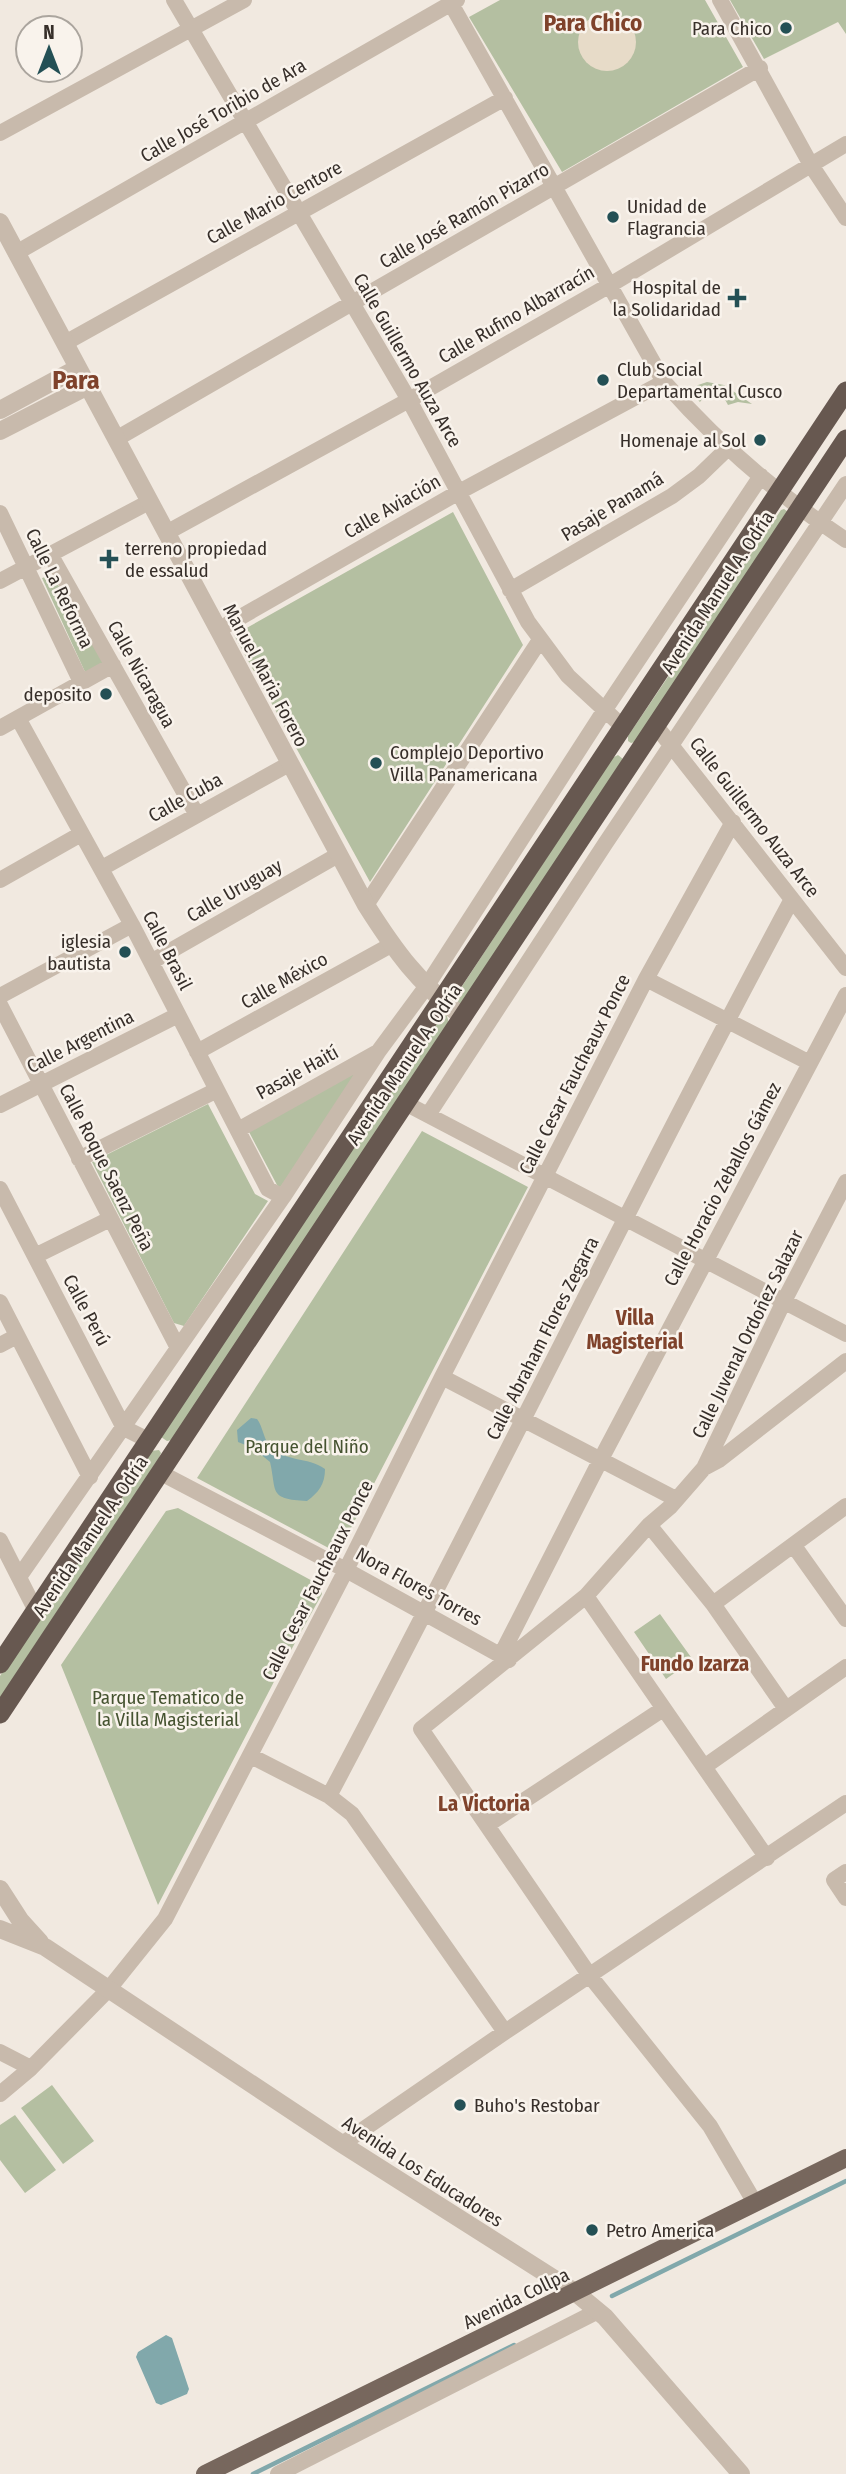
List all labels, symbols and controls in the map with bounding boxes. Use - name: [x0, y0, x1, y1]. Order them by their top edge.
- district label: Para Chico: [544, 9, 642, 37]
- north arrow: [14, 14, 84, 84]
- place label: Para Chico: [692, 17, 772, 40]
- marker: Para Chico: [778, 20, 794, 36]
- text: N: [43, 21, 55, 44]
- street label: Calle José Toribio de Ara: [136, 54, 310, 167]
- street label: Calle Mario Centore: [203, 156, 346, 249]
- street label: Calle José Ramón Pizarro: [375, 157, 553, 273]
- place label: Unidad de Flagrancia: [627, 195, 707, 240]
- marker: Unidad de Flagrancia: [605, 209, 621, 225]
- street label: Calle Rufino Albarracín: [434, 260, 598, 368]
- street label: Calle Guillermo Auza Arce: [348, 269, 467, 451]
- place label: Hospital de la Solidaridad: [612, 276, 721, 321]
- marker: Hospital de la Solidaridad: [727, 288, 747, 308]
- place label: Club Social Departamental Cusco: [617, 358, 783, 403]
- district label: Para: [52, 365, 100, 396]
- marker: Club Social Departamental Cusco: [595, 372, 611, 388]
- place label: Homenaje al Sol: [620, 429, 746, 452]
- marker: Homenaje al Sol: [752, 432, 768, 448]
- street label: Pasaje Panamá: [557, 467, 668, 546]
- street label: Calle Aviación: [340, 470, 445, 543]
- street label: Avenida Manuel A. Odría: [656, 507, 779, 678]
- street label: Calle La Reforma: [21, 525, 98, 652]
- place label: terreno propiedad de essalud: [125, 537, 267, 582]
- marker: terreno propiedad de essalud: [99, 549, 119, 569]
- street label: Manuel Maria Forero: [218, 600, 313, 751]
- street label: Calle Nicaragua: [103, 617, 180, 732]
- place label: deposito: [24, 683, 92, 706]
- marker: deposito: [98, 686, 114, 702]
- street label: Calle Guillermo Auza Arce: [685, 733, 824, 902]
- place label: Complejo Deportivo Villa Panamericana: [390, 741, 544, 786]
- marker: Complejo Deportivo Villa Panamericana: [368, 755, 384, 771]
- street label: Calle Cuba: [144, 768, 226, 827]
- street label: Calle Uruguay: [182, 854, 286, 927]
- street label: Calle Brasil: [138, 907, 197, 994]
- place label: iglesia bautista: [47, 930, 111, 975]
- marker: iglesia bautista: [117, 944, 133, 960]
- street label: Calle México: [237, 947, 332, 1014]
- street label: Calle Cesar Faucheaux Ponce: [514, 970, 635, 1178]
- street label: Avenida Manuel A. Odría: [342, 979, 467, 1149]
- street label: Calle Argentina: [23, 1005, 138, 1078]
- street label: Pasaje Haití: [252, 1040, 343, 1104]
- street label: Calle Horacio Zeballos Gámez: [659, 1078, 786, 1290]
- street label: Calle Roque Saenz Peña: [54, 1080, 159, 1255]
- street label: Calle Juvenal Ordoñez Salazar: [687, 1226, 808, 1442]
- street label: Calle Abraham Flores Zegarra: [481, 1233, 604, 1444]
- street label: Calle Perú: [58, 1271, 115, 1350]
- district label: Villa Magisterial: [586, 1305, 684, 1355]
- park label: Parque del Niño: [245, 1435, 369, 1458]
- street label: Avenida Manuel A. Odría: [28, 1451, 153, 1621]
- street label: Calle Cesar Faucheaux Ponce: [257, 1476, 378, 1684]
- street label: Nora Flores Torres: [352, 1542, 486, 1631]
- district label: Fundo Izarza: [641, 1651, 749, 1677]
- park label: Parque Tematico de la Villa Magisterial: [92, 1686, 244, 1731]
- district label: La Victoria: [438, 1791, 530, 1817]
- place label: Buho's Restobar: [474, 2094, 600, 2117]
- marker: Buho's Restobar: [452, 2097, 468, 2113]
- street label: Avenida Los Educadores: [338, 2111, 507, 2232]
- place label: Petro America: [606, 2219, 714, 2242]
- marker: Petro America: [584, 2222, 600, 2238]
- street label: Avenida Collpa: [459, 2263, 573, 2334]

